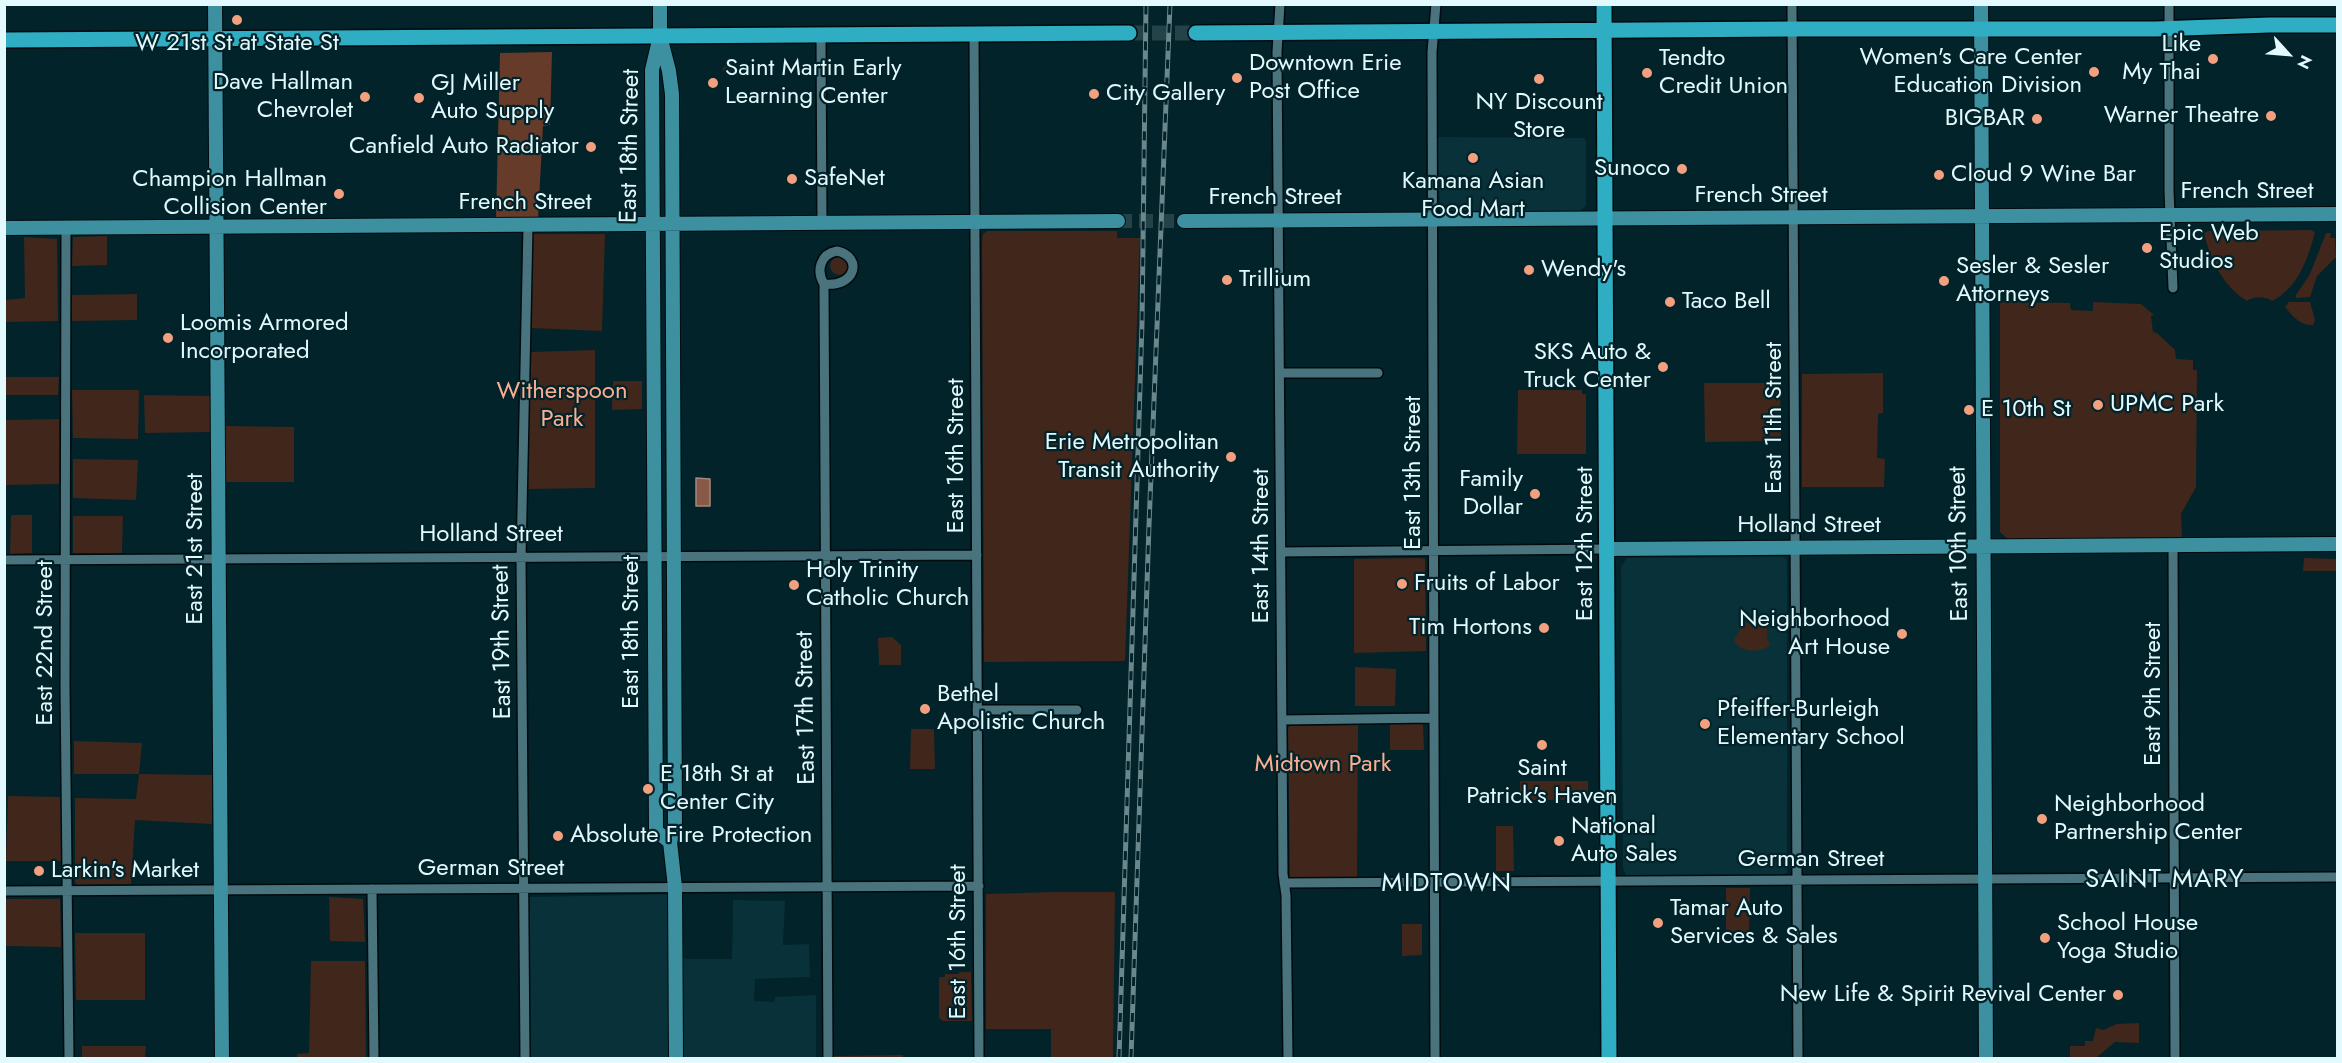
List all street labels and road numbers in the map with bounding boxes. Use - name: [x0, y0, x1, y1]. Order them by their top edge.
- street label: East 18th Street: [615, 69, 647, 223]
- street label: French Street: [2181, 178, 2313, 206]
- street label: French Street: [1695, 182, 1827, 210]
- street label: French Street: [1209, 184, 1341, 212]
- street label: French Street: [459, 189, 591, 217]
- street label: East 11th Street: [1761, 342, 1789, 494]
- street label: East 16th Street: [943, 379, 971, 533]
- street label: East 13th Street: [1400, 396, 1428, 550]
- street label: East 10th Street: [1944, 466, 1976, 622]
- street label: East 12th Street: [1572, 467, 1600, 621]
- street label: East 14th Street: [1248, 469, 1276, 623]
- street label: East 21st Street: [182, 473, 210, 625]
- street label: Holland Street: [1737, 512, 1881, 540]
- street label: Holland Street: [419, 521, 563, 549]
- street label: East 18th Street: [618, 555, 646, 709]
- street label: East 22nd Street: [32, 560, 60, 726]
- street label: East 19th Street: [487, 564, 519, 720]
- street label: East 9th Street: [2140, 622, 2168, 766]
- street label: East 17th Street: [791, 631, 823, 785]
- street label: German Street: [1738, 846, 1884, 874]
- street label: German Street: [418, 855, 564, 883]
- street label: East 16th Street: [945, 865, 973, 1019]

